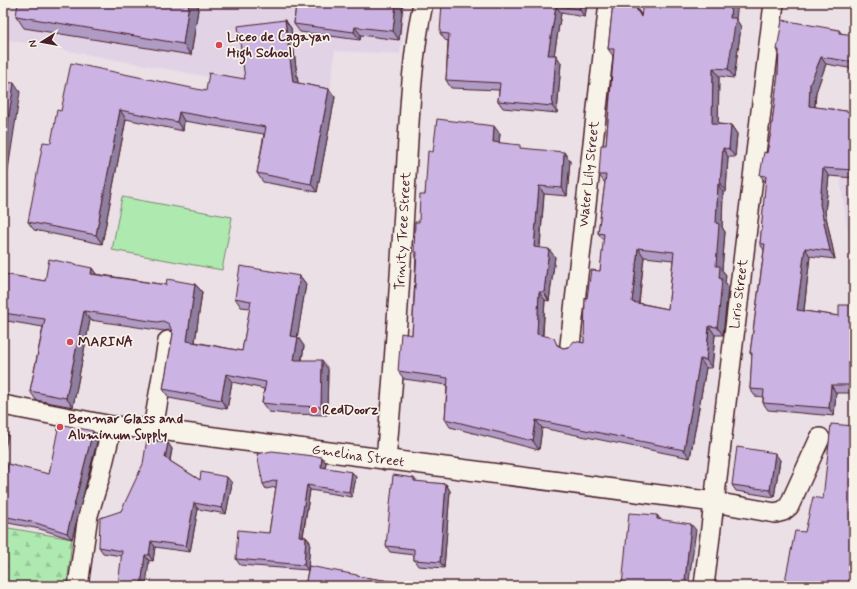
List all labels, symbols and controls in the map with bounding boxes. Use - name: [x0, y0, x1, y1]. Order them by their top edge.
- north arrow: [22, 22, 62, 62]
- place label: Liceo de Cagayan High School: [227, 28, 330, 65]
- text: N: [26, 39, 41, 49]
- marker: Liceo de Cagayan High School: [214, 40, 224, 50]
- street label: Water Lily Street: [574, 119, 604, 228]
- street label: Trinity Tree Street: [391, 171, 415, 291]
- street label: Lirio Street: [726, 257, 752, 330]
- place label: MARINA: [78, 333, 133, 351]
- marker: MARINA: [65, 337, 75, 347]
- place label: RedDoorz: [322, 401, 379, 419]
- marker: RedDoorz: [309, 405, 319, 415]
- place label: Benmar Glass and Aluminum Supply: [68, 410, 183, 444]
- marker: Benmar Glass and Aluminum Supply: [55, 422, 65, 432]
- street label: Gmelina Street: [311, 441, 405, 471]

